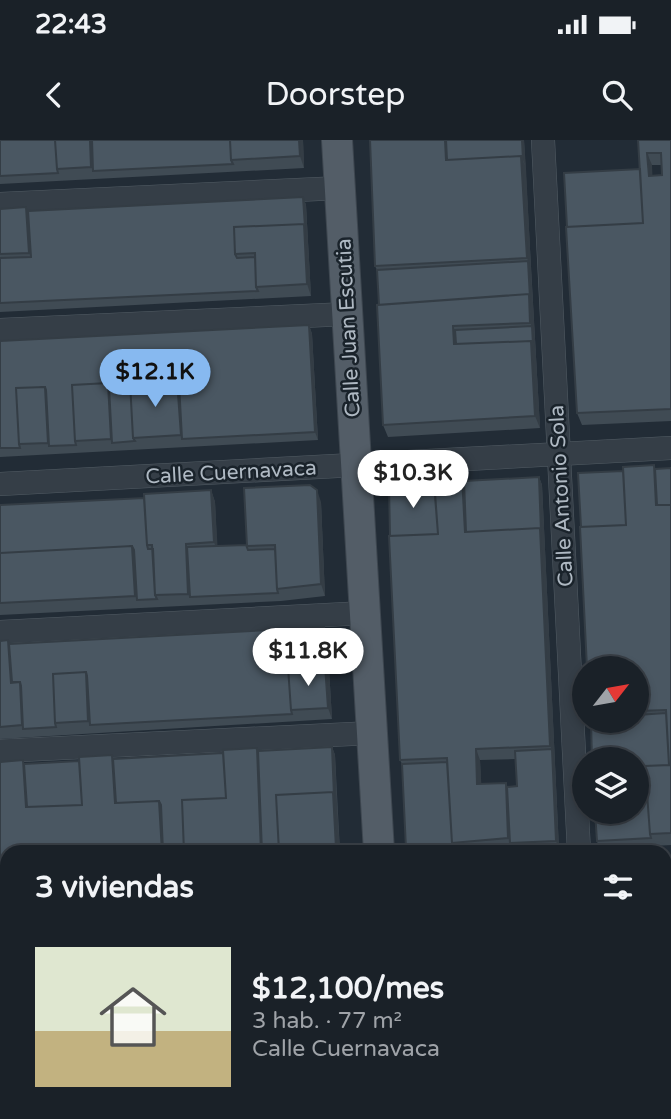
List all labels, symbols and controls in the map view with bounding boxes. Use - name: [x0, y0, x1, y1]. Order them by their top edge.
- text: 22:43: [35, 9, 107, 40]
- icon: back: [35, 76, 73, 114]
- text: Doorstep: [265, 76, 406, 114]
- icon: search: [598, 76, 636, 114]
- street label: Calle Juan Escutia: [331, 238, 366, 418]
- pin: $12.1K: [98, 350, 212, 409]
- text: $12.1K: [116, 358, 194, 386]
- street label: Calle Antonio Sola: [544, 404, 579, 587]
- pin: $10.3K: [356, 450, 470, 510]
- street label: Calle Cuernavaca: [145, 456, 317, 489]
- text: $10.3K: [374, 459, 452, 487]
- pin: $11.8K: [251, 629, 365, 688]
- text: $11.8K: [269, 637, 347, 665]
- north arrow: [572, 656, 649, 733]
- map controls: [572, 656, 649, 824]
- button: layers: [572, 747, 649, 824]
- icon: filters: [599, 868, 637, 906]
- text: 3 viviendas: [35, 869, 194, 906]
- text: $12,100/mes: [252, 970, 444, 1007]
- icon: home: [91, 975, 175, 1059]
- text: 3 hab. · 77 m²: [252, 1007, 402, 1035]
- text: Calle Cuernavaca: [252, 1035, 440, 1063]

